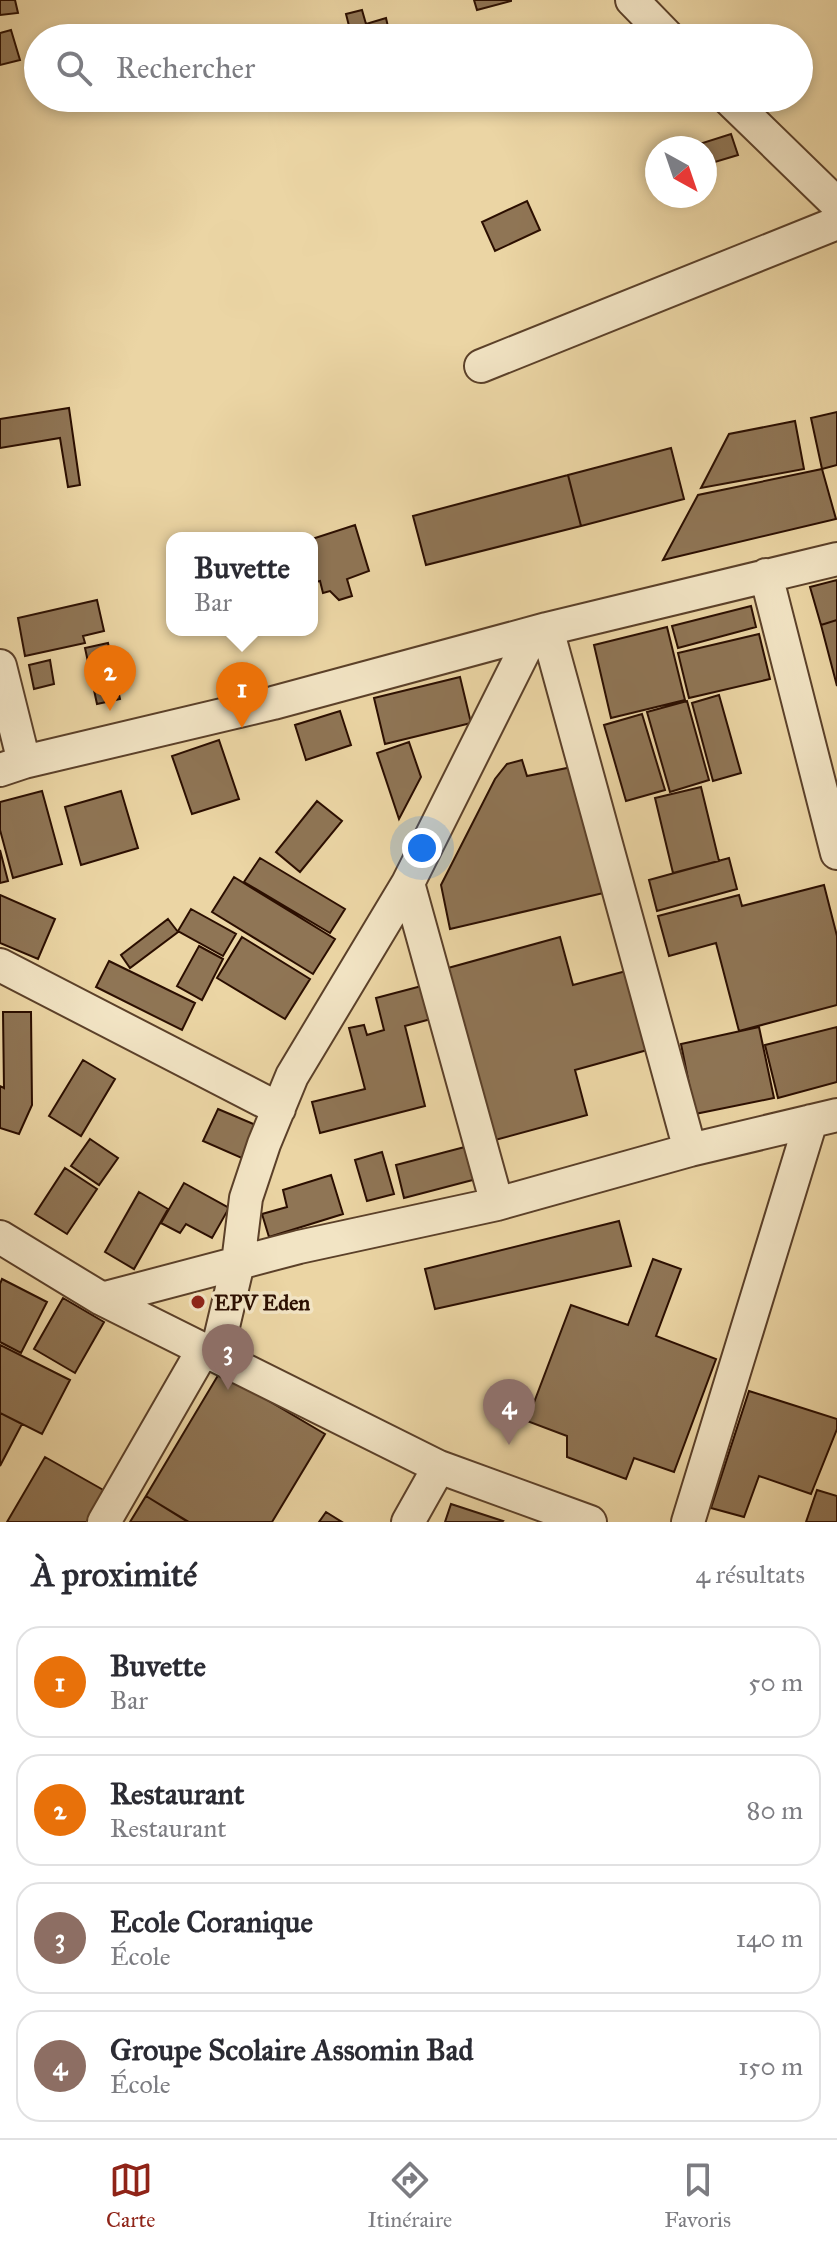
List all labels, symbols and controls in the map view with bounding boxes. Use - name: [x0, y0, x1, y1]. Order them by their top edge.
- search box: [24, 24, 813, 112]
- icon: search: [52, 46, 96, 90]
- text: Rechercher: [116, 50, 255, 86]
- north arrow: [645, 136, 717, 208]
- popup: [166, 532, 318, 636]
- text: Buvette: [194, 550, 290, 586]
- text: Bar: [194, 586, 232, 618]
- pin: 2: [84, 645, 136, 711]
- pin: 1: [216, 662, 268, 728]
- your location: [402, 828, 442, 868]
- place label: EPV Eden: [214, 1289, 310, 1316]
- marker: EPV Eden: [189, 1293, 207, 1311]
- pin: 3: [202, 1324, 254, 1390]
- pin: 4: [483, 1379, 535, 1445]
- text: À proximité: [32, 1554, 197, 1595]
- text: 4 résultats: [695, 1558, 805, 1590]
- text: Buvette: [110, 1648, 206, 1684]
- text: 1: [55, 1666, 65, 1698]
- text: 50 m: [748, 1666, 803, 1698]
- text: Bar: [110, 1684, 148, 1716]
- text: Restaurant: [110, 1776, 244, 1812]
- text: 2: [54, 1794, 66, 1826]
- text: 80 m: [747, 1794, 803, 1826]
- text: Restaurant: [110, 1812, 226, 1844]
- text: Ecole Coranique: [110, 1904, 313, 1940]
- text: 3: [55, 1922, 65, 1954]
- text: 140 m: [736, 1922, 803, 1954]
- text: École: [110, 1940, 171, 1972]
- text: Groupe Scolaire Assomin Bad: [110, 2032, 474, 2068]
- text: 4: [53, 2050, 67, 2082]
- text: 150 m: [738, 2050, 803, 2082]
- text: École: [110, 2068, 171, 2100]
- tab: Carte: [106, 2158, 155, 2233]
- tab: Itinéraire: [367, 2158, 452, 2233]
- tab: Favoris: [664, 2158, 731, 2233]

